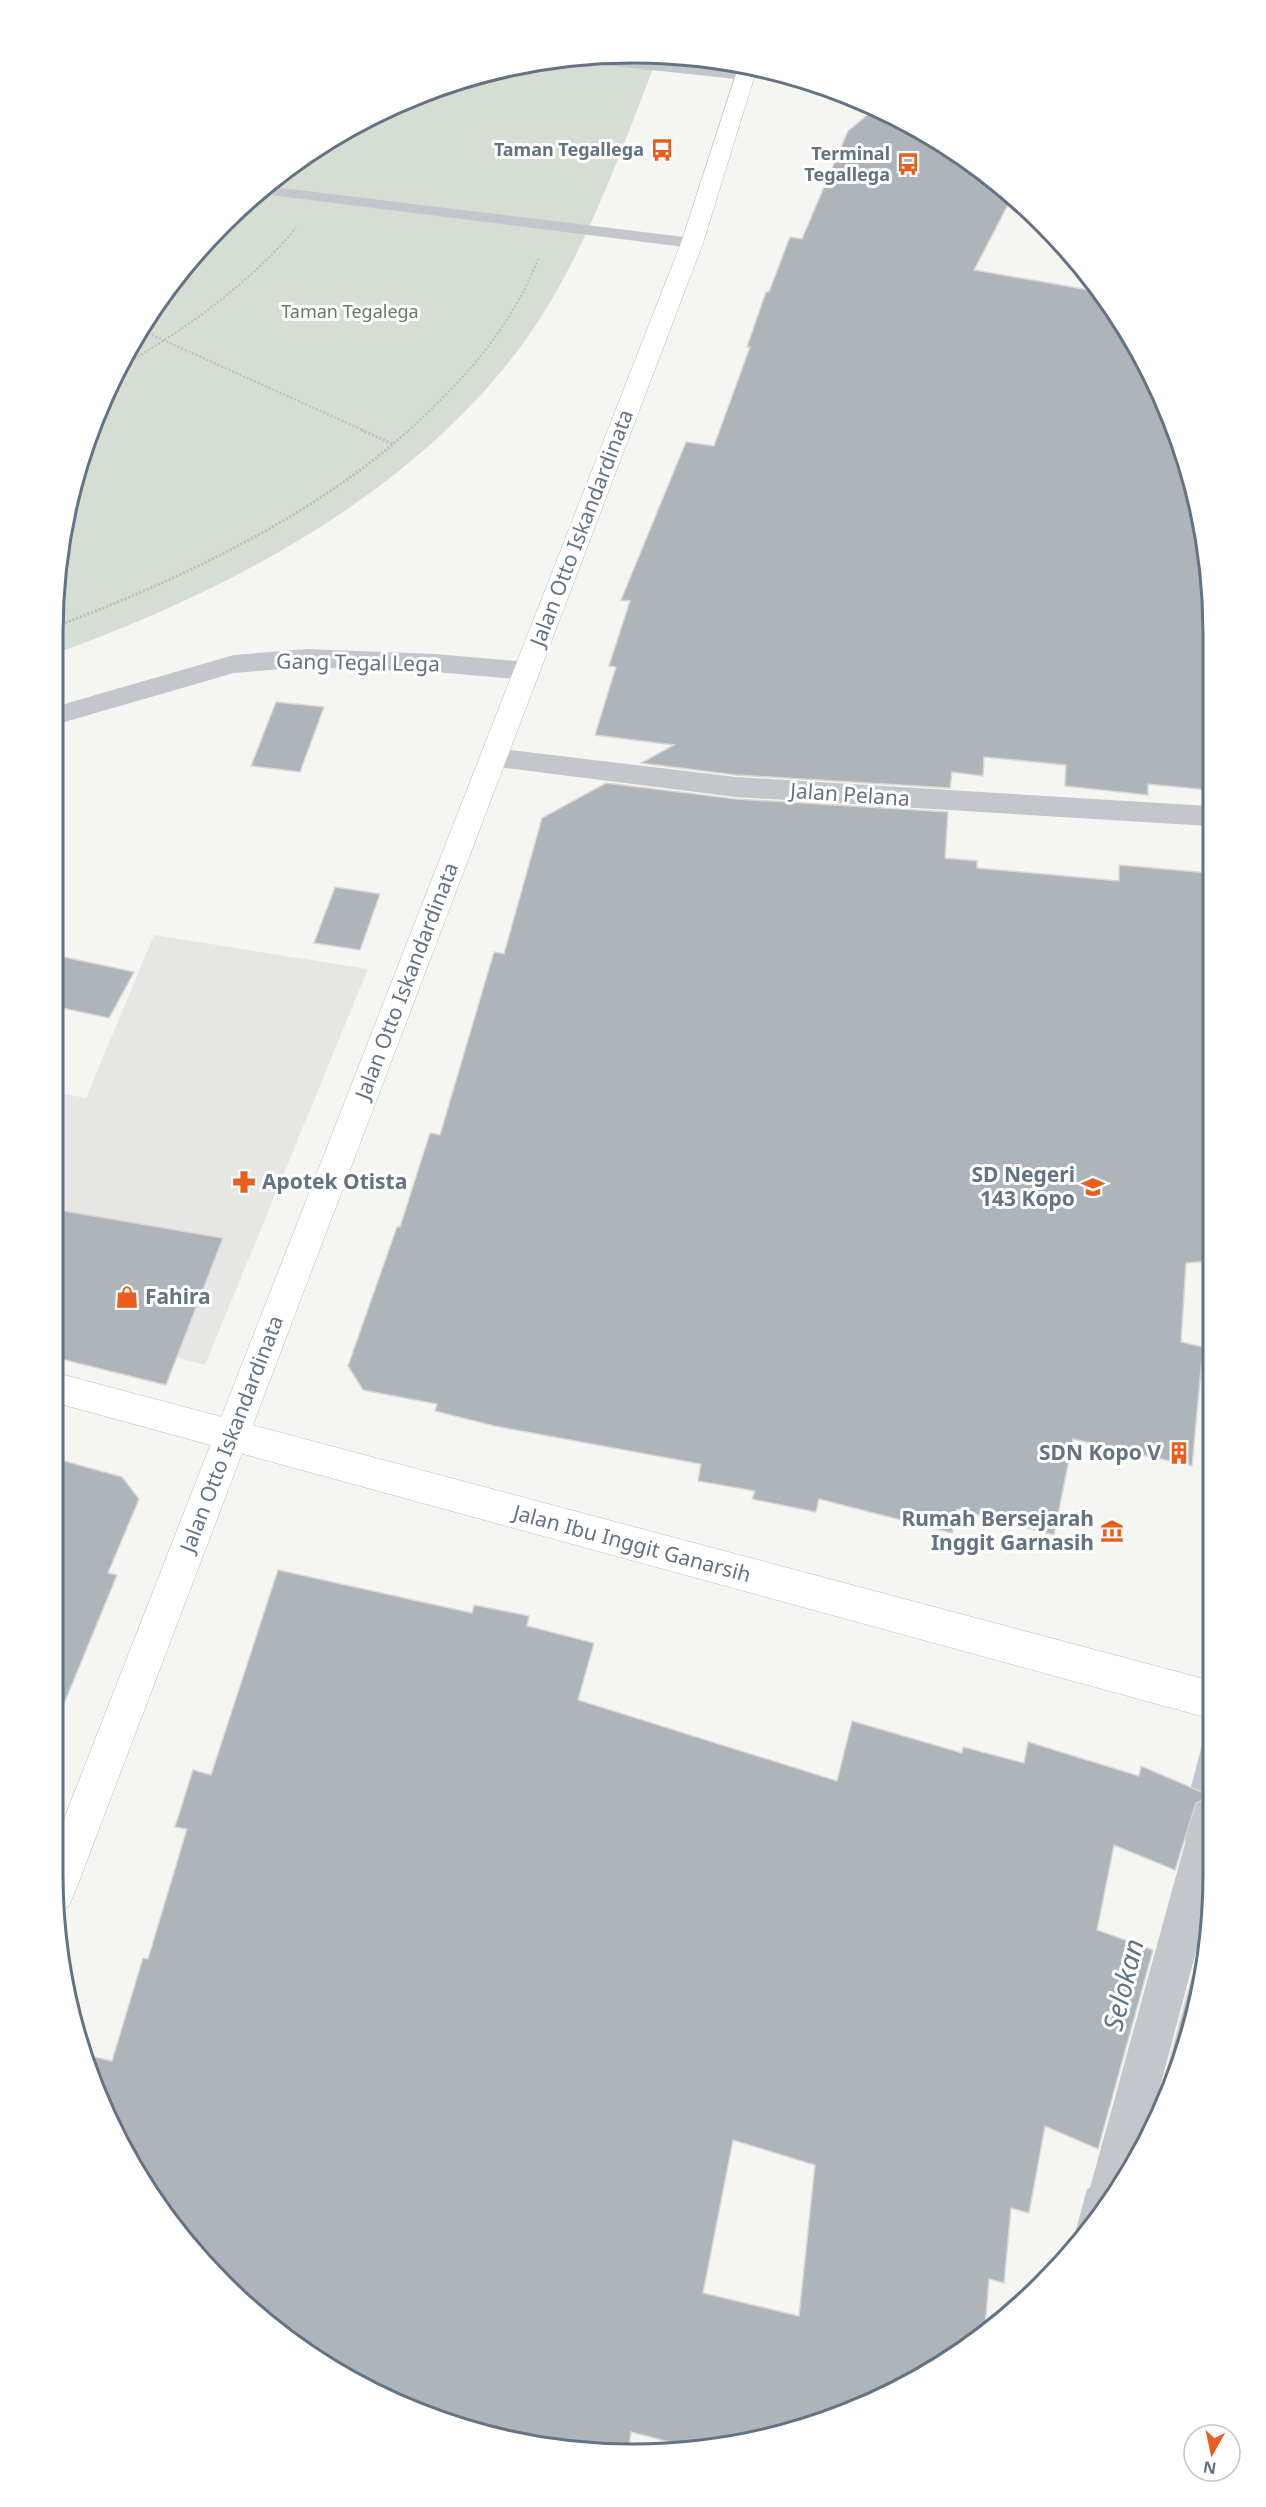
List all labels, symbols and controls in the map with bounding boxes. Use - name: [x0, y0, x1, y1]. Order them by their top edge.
- place label: Taman Tegallega: [494, 137, 644, 161]
- bus stop icon: Taman Tegallega: [649, 137, 675, 163]
- place label: Terminal Tegallega: [804, 141, 890, 186]
- bus stop icon: Terminal Tegallega: [895, 151, 921, 177]
- park label: Taman Tegalega: [281, 299, 419, 323]
- street label: Jalan Otto Iskandardinata: [522, 405, 639, 652]
- street label: Gang Tegal Lega: [276, 647, 440, 677]
- street label: Jalan Pelana: [787, 776, 911, 812]
- street label: Jalan Otto Iskandardinata: [347, 858, 464, 1105]
- place label: SD Negeri 143 Kopo: [972, 1160, 1075, 1212]
- place label: Apotek Otista: [262, 1167, 407, 1195]
- pharmacy icon: Apotek Otista: [231, 1169, 257, 1195]
- school or university icon: SD Negeri 143 Kopo: [1080, 1174, 1106, 1200]
- place label: Fahira: [145, 1282, 211, 1310]
- shop icon: Fahira: [114, 1284, 140, 1310]
- street label: Jalan Otto Iskandardinata: [172, 1311, 289, 1558]
- place label: SDN Kopo V: [1039, 1438, 1161, 1466]
- building icon: SDN Kopo V: [1166, 1440, 1192, 1466]
- street label: Jalan Ibu Inggit Ganarsih: [508, 1497, 754, 1588]
- place label: Rumah Bersejarah Inggit Garnasih: [901, 1504, 1094, 1556]
- museum icon: Rumah Bersejarah Inggit Garnasih: [1099, 1518, 1125, 1544]
- water label: Selokan: [1093, 1935, 1152, 2035]
- north arrow: [1182, 2423, 1242, 2483]
- text: N: [1202, 2456, 1218, 2480]

